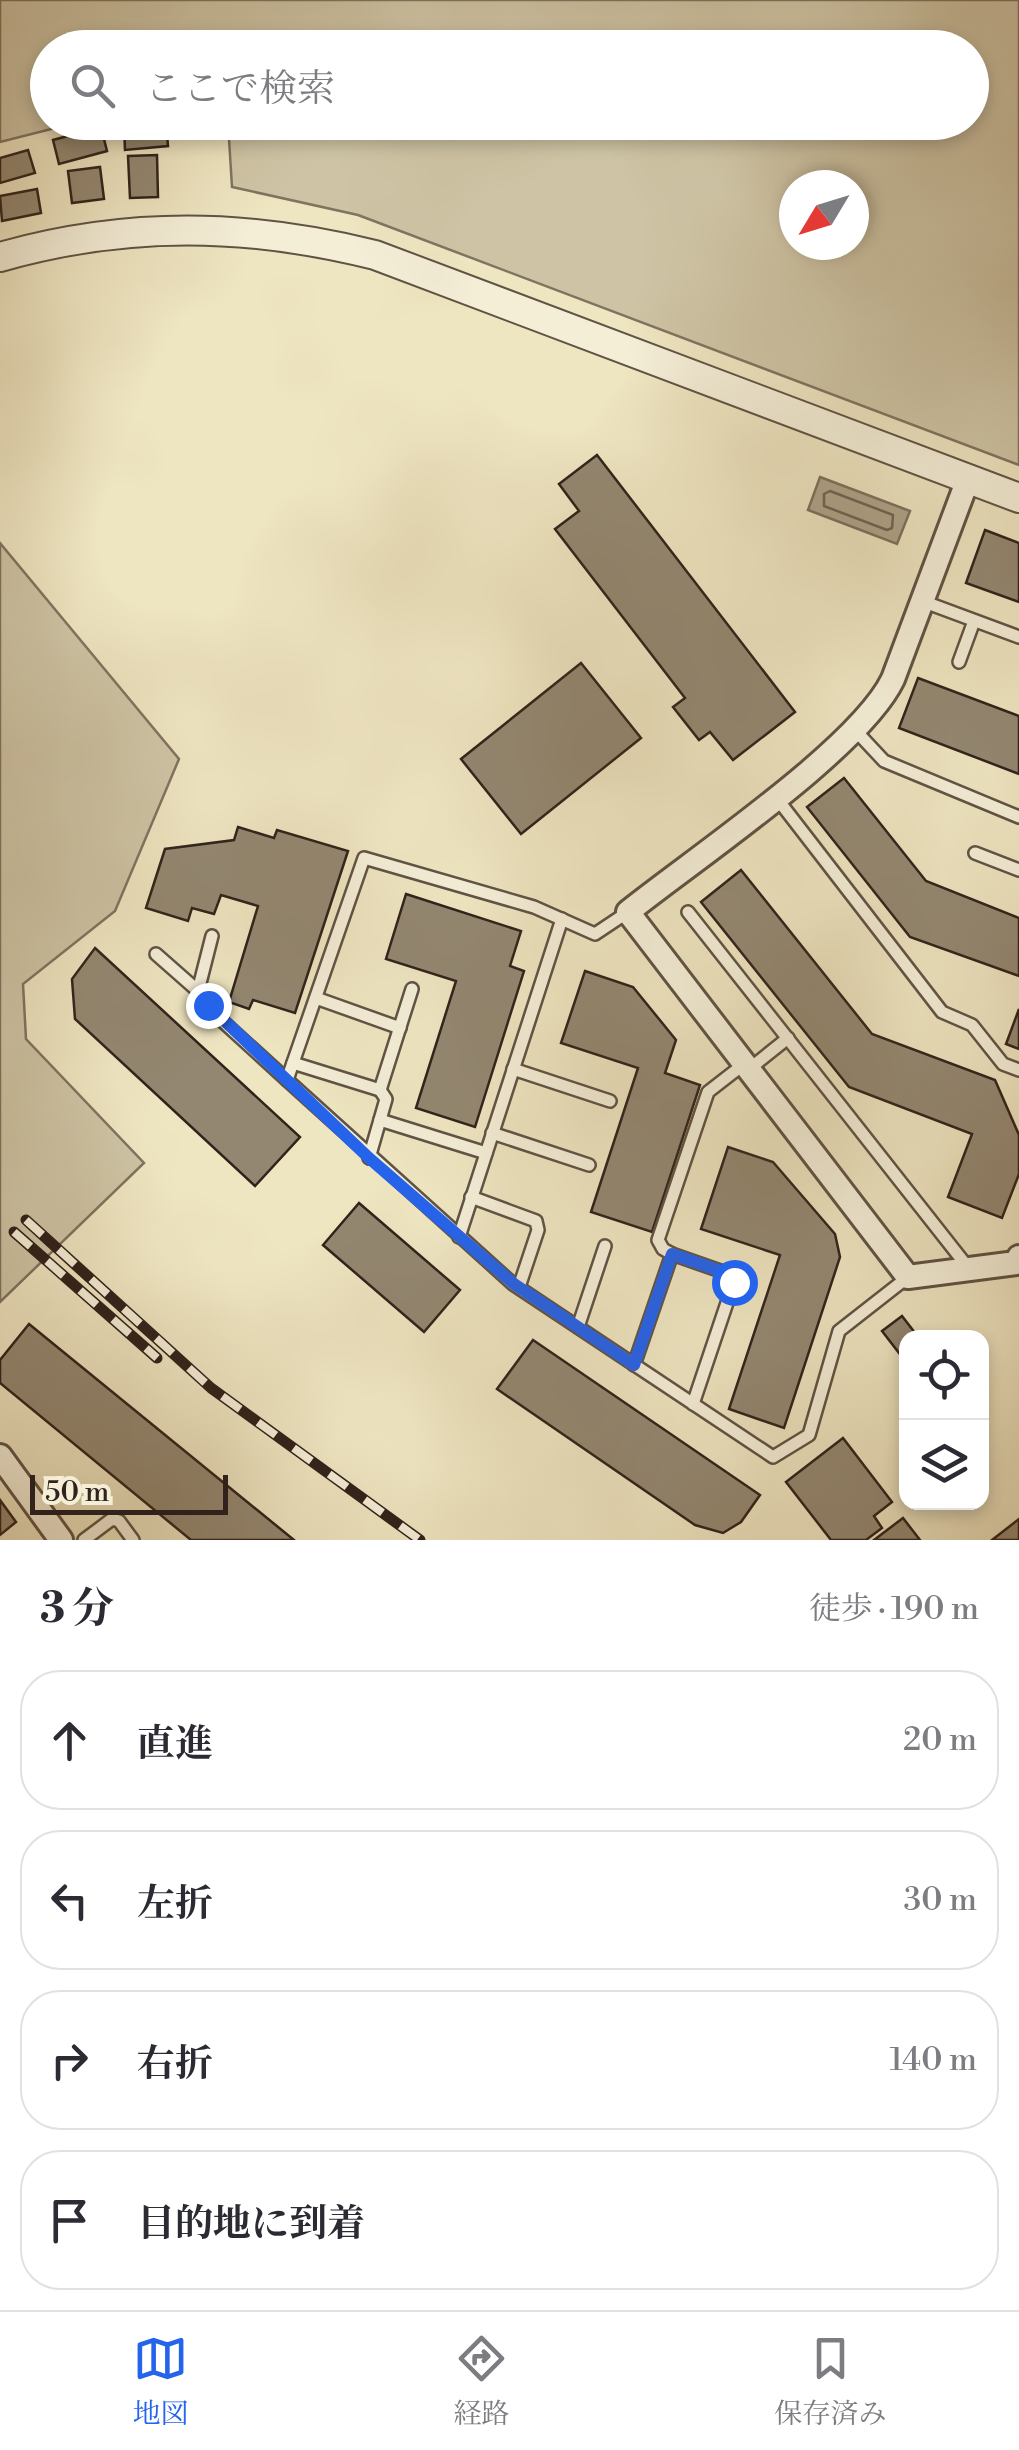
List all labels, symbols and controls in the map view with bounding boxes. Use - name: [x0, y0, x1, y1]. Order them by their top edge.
- search box: [30, 30, 989, 140]
- icon: search: [65, 58, 120, 113]
- text: ここで検索: [145, 66, 335, 113]
- north arrow: [779, 170, 869, 260]
- route end: [186, 983, 232, 1029]
- route start: [712, 1260, 758, 1306]
- map controls: [899, 1330, 989, 1510]
- button: locate: [899, 1330, 989, 1420]
- button: layers: [899, 1420, 989, 1510]
- scale bar: [30, 1470, 228, 1514]
- text: 50 m: [45, 1475, 109, 1510]
- text: 3 分: [40, 1583, 114, 1636]
- text: 徒歩 · 190 m: [809, 1589, 979, 1629]
- icon: ahead: [42, 1713, 97, 1768]
- text: 20 m: [903, 1720, 977, 1760]
- text: 直進: [137, 1721, 213, 1768]
- icon: left: [42, 1873, 97, 1928]
- text: 30 m: [903, 1880, 977, 1920]
- text: 左折: [137, 1881, 213, 1928]
- icon: right: [42, 2033, 97, 2088]
- text: 140 m: [890, 2040, 977, 2080]
- text: 右折: [137, 2041, 213, 2088]
- icon: arrive: [42, 2193, 97, 2248]
- text: 目的地に到着: [137, 2201, 365, 2248]
- tab: 地図: [132, 2331, 189, 2432]
- tab: 経路: [453, 2331, 510, 2432]
- tab: 保存済み: [774, 2331, 887, 2432]

